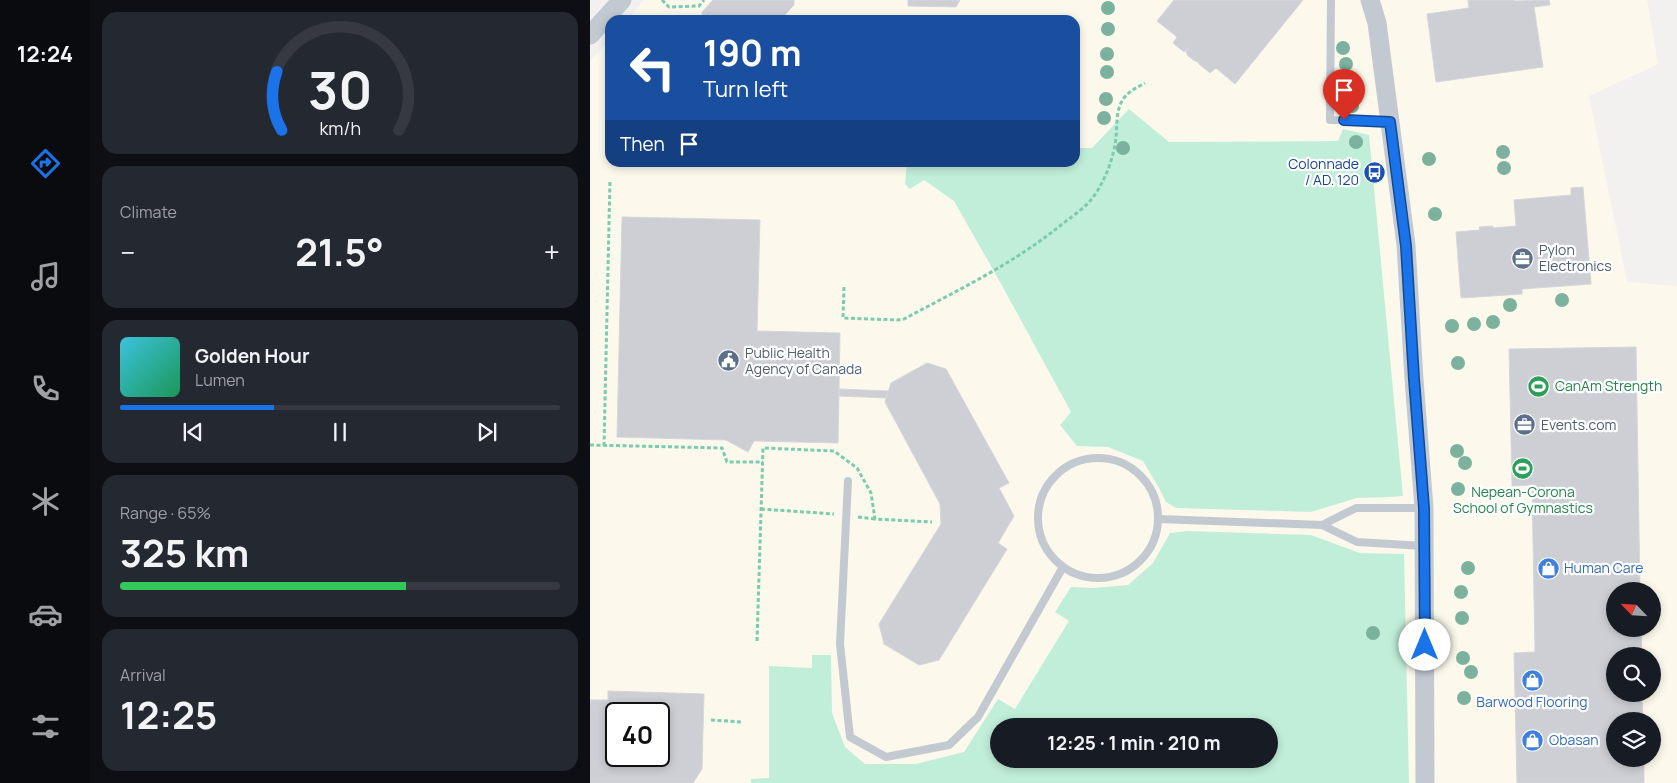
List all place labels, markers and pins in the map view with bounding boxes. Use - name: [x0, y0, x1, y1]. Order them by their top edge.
- pin: [1323, 69, 1365, 120]
- place label: Colonnade / AD. 120: [1288, 154, 1359, 189]
- bus stop icon: Colonnade / AD. 120: [1363, 160, 1387, 184]
- place label: Pylon Electronics: [1539, 240, 1612, 275]
- office icon: Pylon Electronics: [1511, 246, 1535, 270]
- place label: Public Health Agency of Canada: [745, 343, 862, 378]
- public building icon: Public Health Agency of Canada: [717, 349, 741, 373]
- sports icon: CanAm Strength: [1527, 374, 1551, 398]
- place label: CanAm Strength: [1555, 376, 1662, 395]
- office icon: Events.com: [1513, 413, 1537, 437]
- place label: Events.com: [1541, 415, 1616, 434]
- sports icon: Nepean-Corona School of Gymnastics: [1511, 457, 1535, 481]
- place label: Nepean-Corona School of Gymnastics: [1453, 482, 1593, 517]
- shop icon: Human Care: [1536, 556, 1560, 580]
- place label: Human Care: [1564, 558, 1644, 577]
- shop icon: Barwood Flooring: [1520, 668, 1544, 692]
- place label: Barwood Flooring: [1476, 692, 1588, 711]
- shop icon: Obasan: [1521, 728, 1545, 752]
- place label: Obasan: [1549, 730, 1599, 749]

